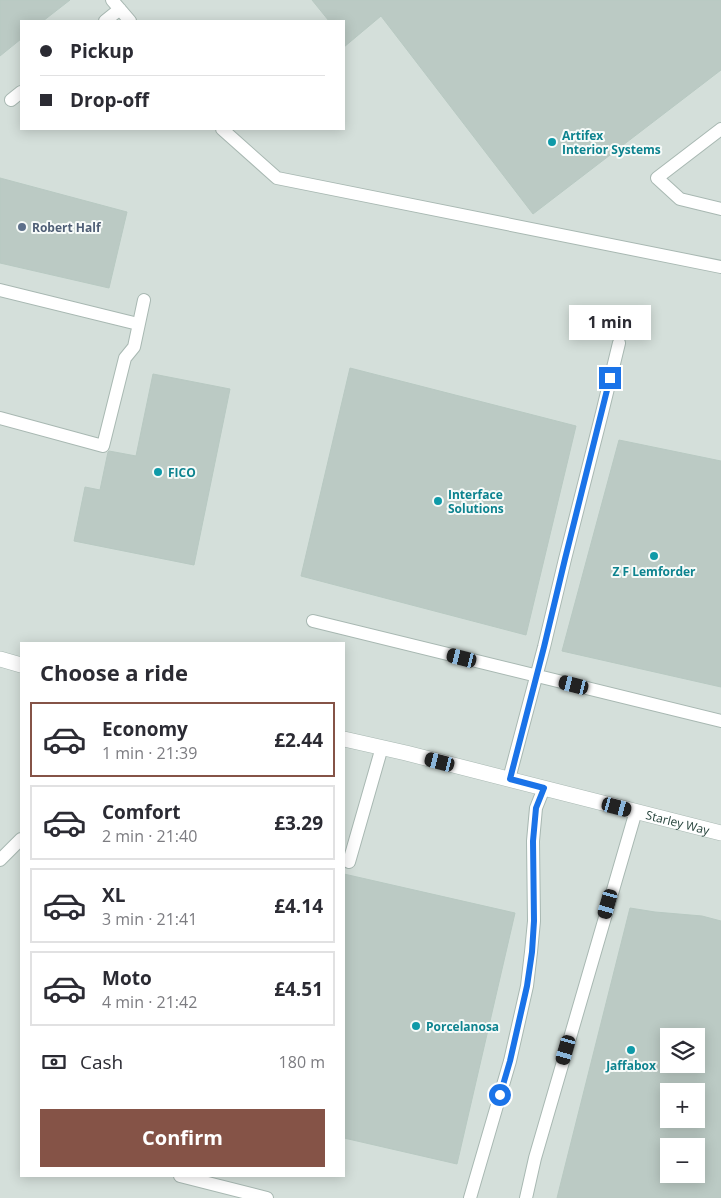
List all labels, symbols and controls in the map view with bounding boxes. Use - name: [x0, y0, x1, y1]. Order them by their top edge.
- text: Pickup: [70, 38, 134, 64]
- text: Drop-off: [70, 87, 149, 113]
- place label: Artifex Interior Systems: [562, 127, 661, 158]
- marker: Artifex Interior Systems: [546, 136, 558, 148]
- place label: Robert Half: [32, 219, 102, 236]
- marker: Robert Half: [16, 221, 28, 233]
- callout: 1 min: [569, 306, 651, 340]
- text: 1 min: [588, 311, 632, 333]
- route end: [599, 367, 621, 389]
- place label: FICO: [168, 464, 196, 481]
- marker: FICO: [152, 466, 164, 478]
- place label: Interface Solutions: [448, 486, 504, 517]
- marker: Interface Solutions: [432, 495, 444, 507]
- marker: Z F Lemforder: [648, 550, 660, 562]
- place label: Z F Lemforder: [612, 563, 696, 580]
- car: [445, 647, 478, 669]
- text: Choose a ride: [40, 657, 188, 687]
- car: [557, 674, 590, 696]
- text: Economy: [102, 716, 188, 742]
- icon: car: [42, 717, 87, 762]
- text: £2.44: [274, 727, 323, 753]
- text: 1 min · 21:39: [102, 742, 197, 764]
- car: [423, 751, 456, 773]
- car: [600, 796, 633, 818]
- text: Comfort: [102, 799, 181, 825]
- icon: car: [42, 800, 87, 845]
- street label: Starley Way: [644, 806, 712, 839]
- text: £3.29: [274, 810, 323, 836]
- text: 2 min · 21:40: [102, 825, 197, 847]
- text: XL: [102, 882, 125, 908]
- icon: car: [42, 883, 87, 928]
- car: [596, 888, 619, 920]
- text: £4.14: [274, 893, 323, 919]
- text: 3 min · 21:41: [102, 908, 197, 930]
- text: Moto: [102, 965, 152, 991]
- icon: car: [42, 966, 87, 1011]
- text: £4.51: [274, 976, 323, 1002]
- text: 4 min · 21:42: [102, 991, 197, 1013]
- place label: Porcelanosa: [426, 1018, 499, 1035]
- marker: Porcelanosa: [410, 1020, 422, 1032]
- map controls: [660, 1028, 705, 1183]
- button: layers: [660, 1028, 705, 1073]
- car: [554, 1034, 577, 1066]
- marker: Jaffabox: [625, 1044, 637, 1056]
- icon: cash: [40, 1048, 68, 1076]
- text: Cash: [80, 1049, 123, 1075]
- text: 180 m: [279, 1051, 325, 1073]
- place label: Jaffabox: [605, 1057, 656, 1074]
- button: +: [660, 1083, 705, 1128]
- route start: [489, 1084, 511, 1106]
- button: Confirm: [40, 1109, 325, 1167]
- button: −: [660, 1138, 705, 1183]

